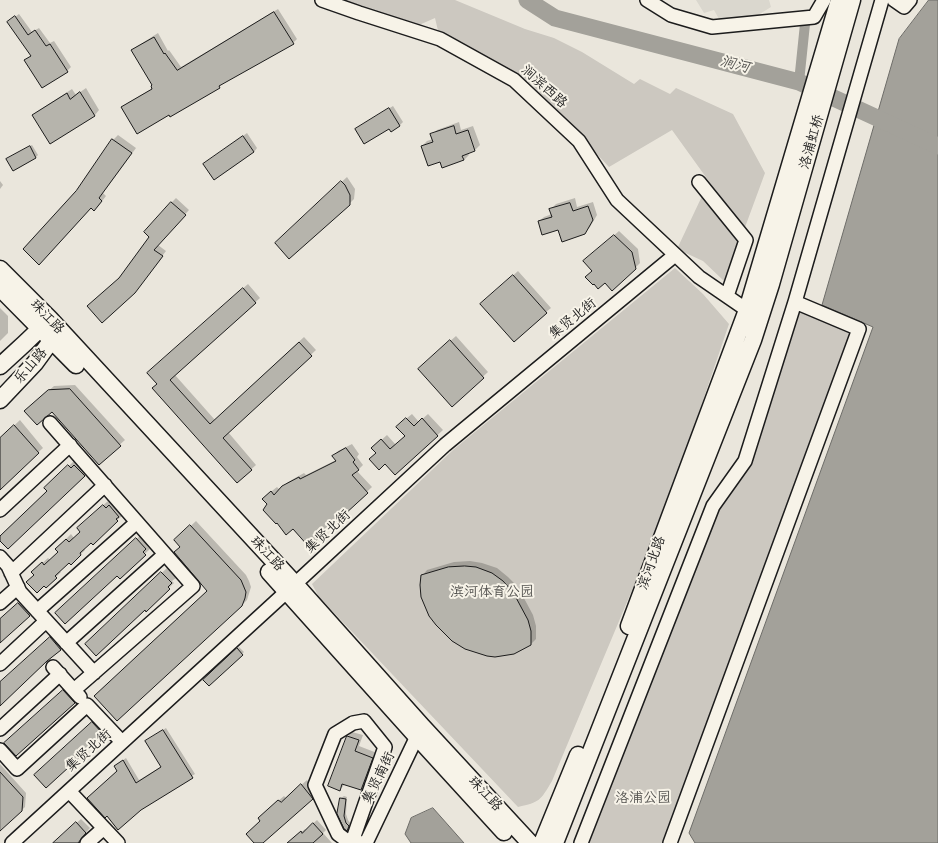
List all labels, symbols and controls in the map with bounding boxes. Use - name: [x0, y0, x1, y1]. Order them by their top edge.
- water label: 涧河: [718, 52, 752, 78]
- street label: 涧滨西路: [518, 62, 570, 112]
- street label: 洛浦虹桥: [796, 113, 828, 171]
- street label: 集贤北街: [546, 295, 600, 343]
- street label: 珠江路: [26, 296, 68, 338]
- street label: 乐山路: [11, 345, 51, 387]
- street label: 集贤北街: [302, 507, 354, 557]
- street label: 珠江路: [247, 533, 287, 575]
- street label: 滨河北路: [635, 534, 669, 592]
- park label: 滨河体育公园: [450, 584, 534, 600]
- street label: 集贤北街: [63, 726, 115, 776]
- street label: 集贤南街: [359, 749, 399, 807]
- street label: 珠江路: [465, 773, 505, 815]
- park label: 洛浦公园: [615, 790, 671, 806]

